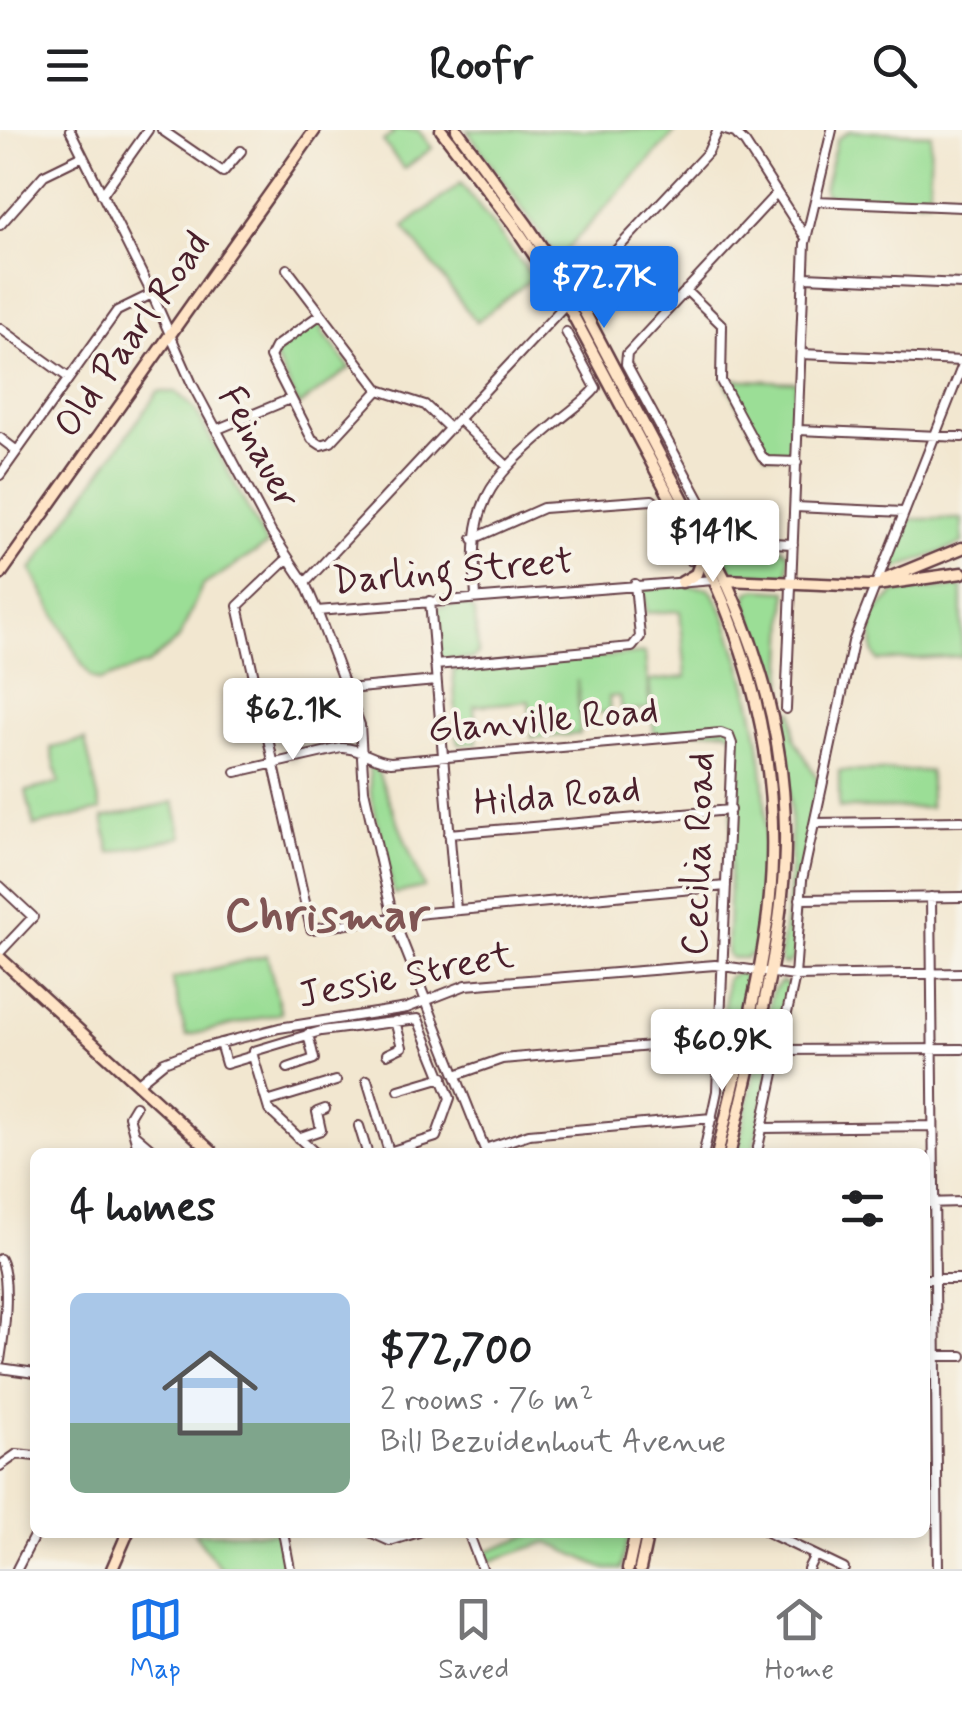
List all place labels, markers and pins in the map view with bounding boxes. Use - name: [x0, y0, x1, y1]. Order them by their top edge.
- pin: $72.7K: [523, 246, 685, 331]
- pin: $141K: [643, 500, 783, 585]
- pin: $62.1K: [212, 678, 374, 763]
- pin: $60.9K: [641, 1009, 803, 1094]

